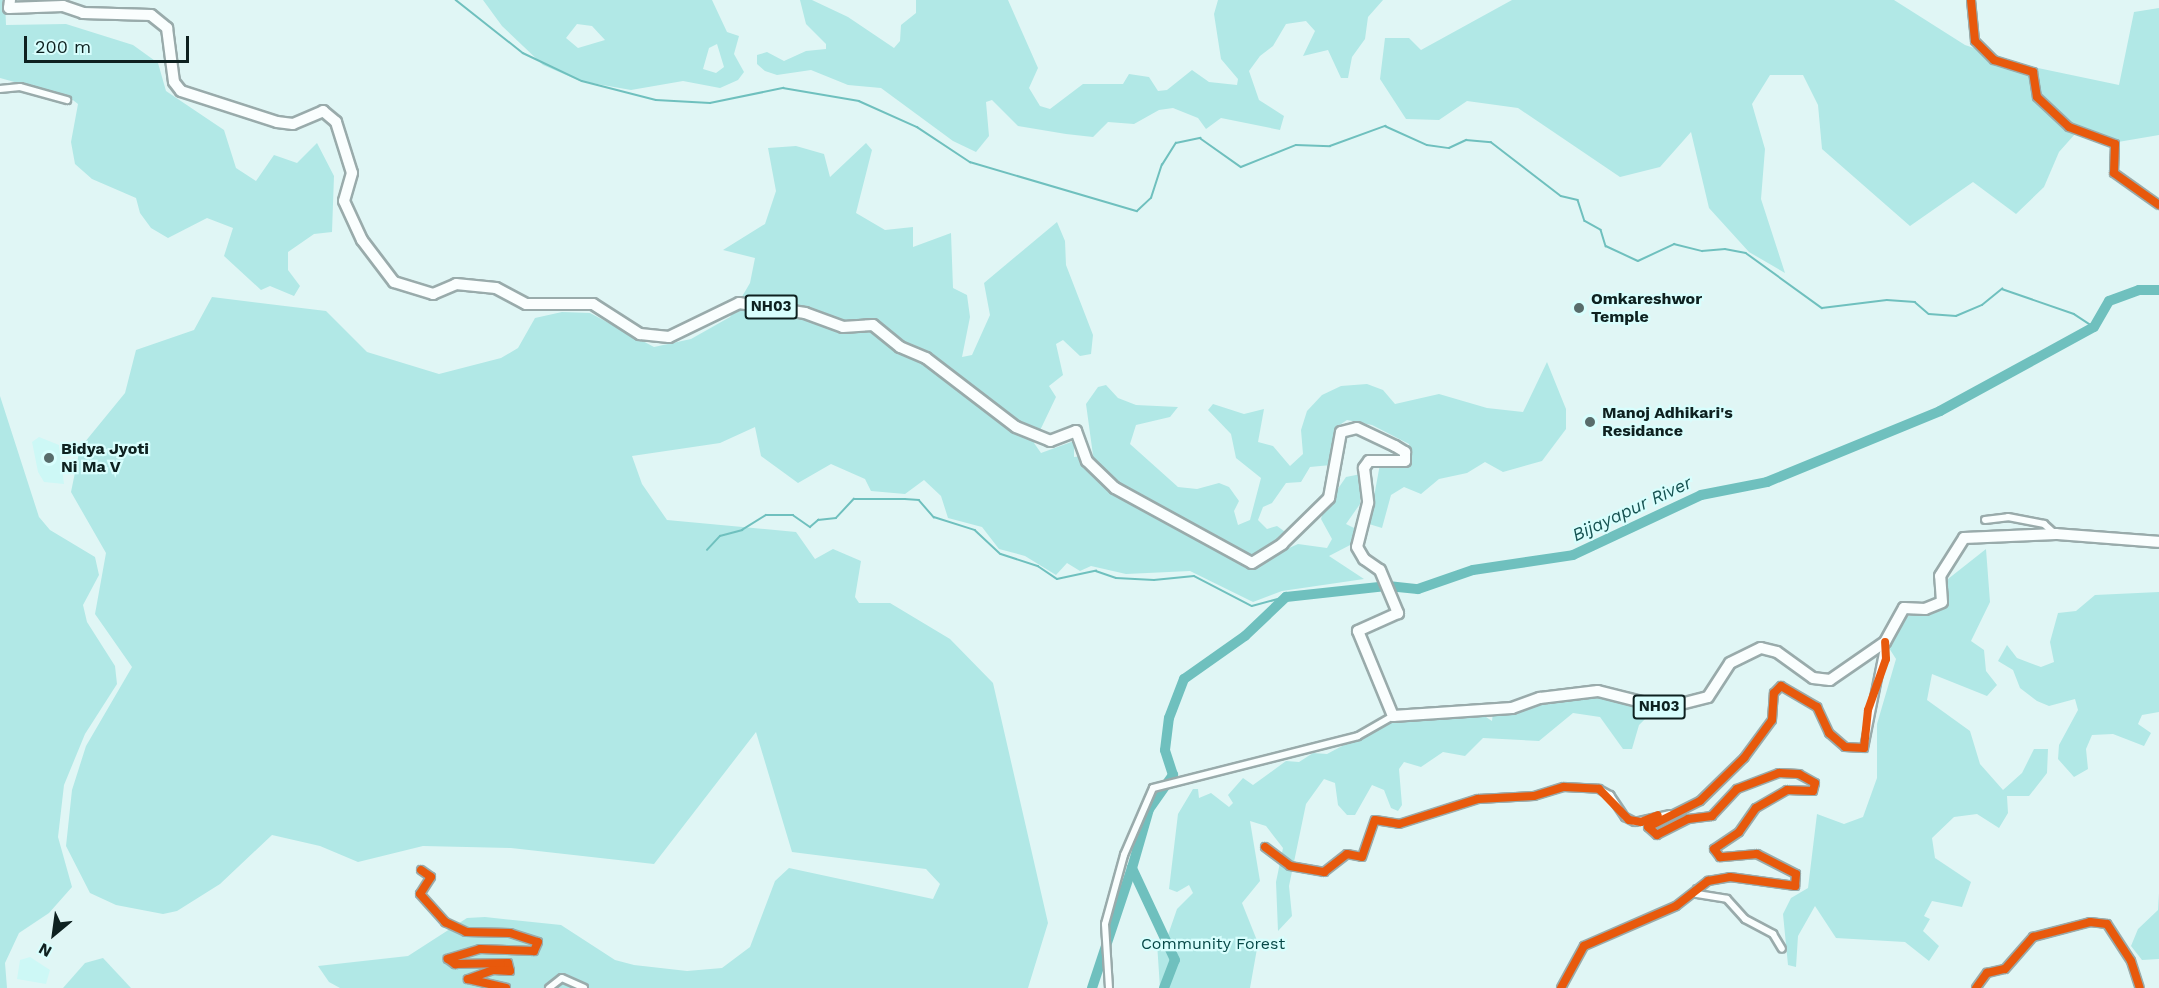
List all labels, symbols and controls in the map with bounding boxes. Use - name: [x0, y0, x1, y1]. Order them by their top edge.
- scale bar: [27, 24, 192, 62]
- text: 200 m: [35, 36, 91, 57]
- place label: Omkareshwor Temple: [1591, 289, 1702, 327]
- road number: NH03: [744, 295, 798, 319]
- marker: Omkareshwor Temple: [1572, 301, 1586, 315]
- place label: Manoj Adhikari's Residance: [1602, 403, 1733, 441]
- marker: Manoj Adhikari's Residance: [1583, 415, 1597, 429]
- place label: Bidya Jyoti Ni Ma V: [61, 439, 149, 477]
- marker: Bidya Jyoti Ni Ma V: [42, 451, 56, 465]
- water label: Bijayapur River: [1569, 472, 1695, 546]
- road number: NH03: [1632, 695, 1686, 719]
- north arrow: [24, 904, 84, 964]
- park label: Community Forest: [1141, 934, 1285, 954]
- text: N: [35, 939, 55, 961]

